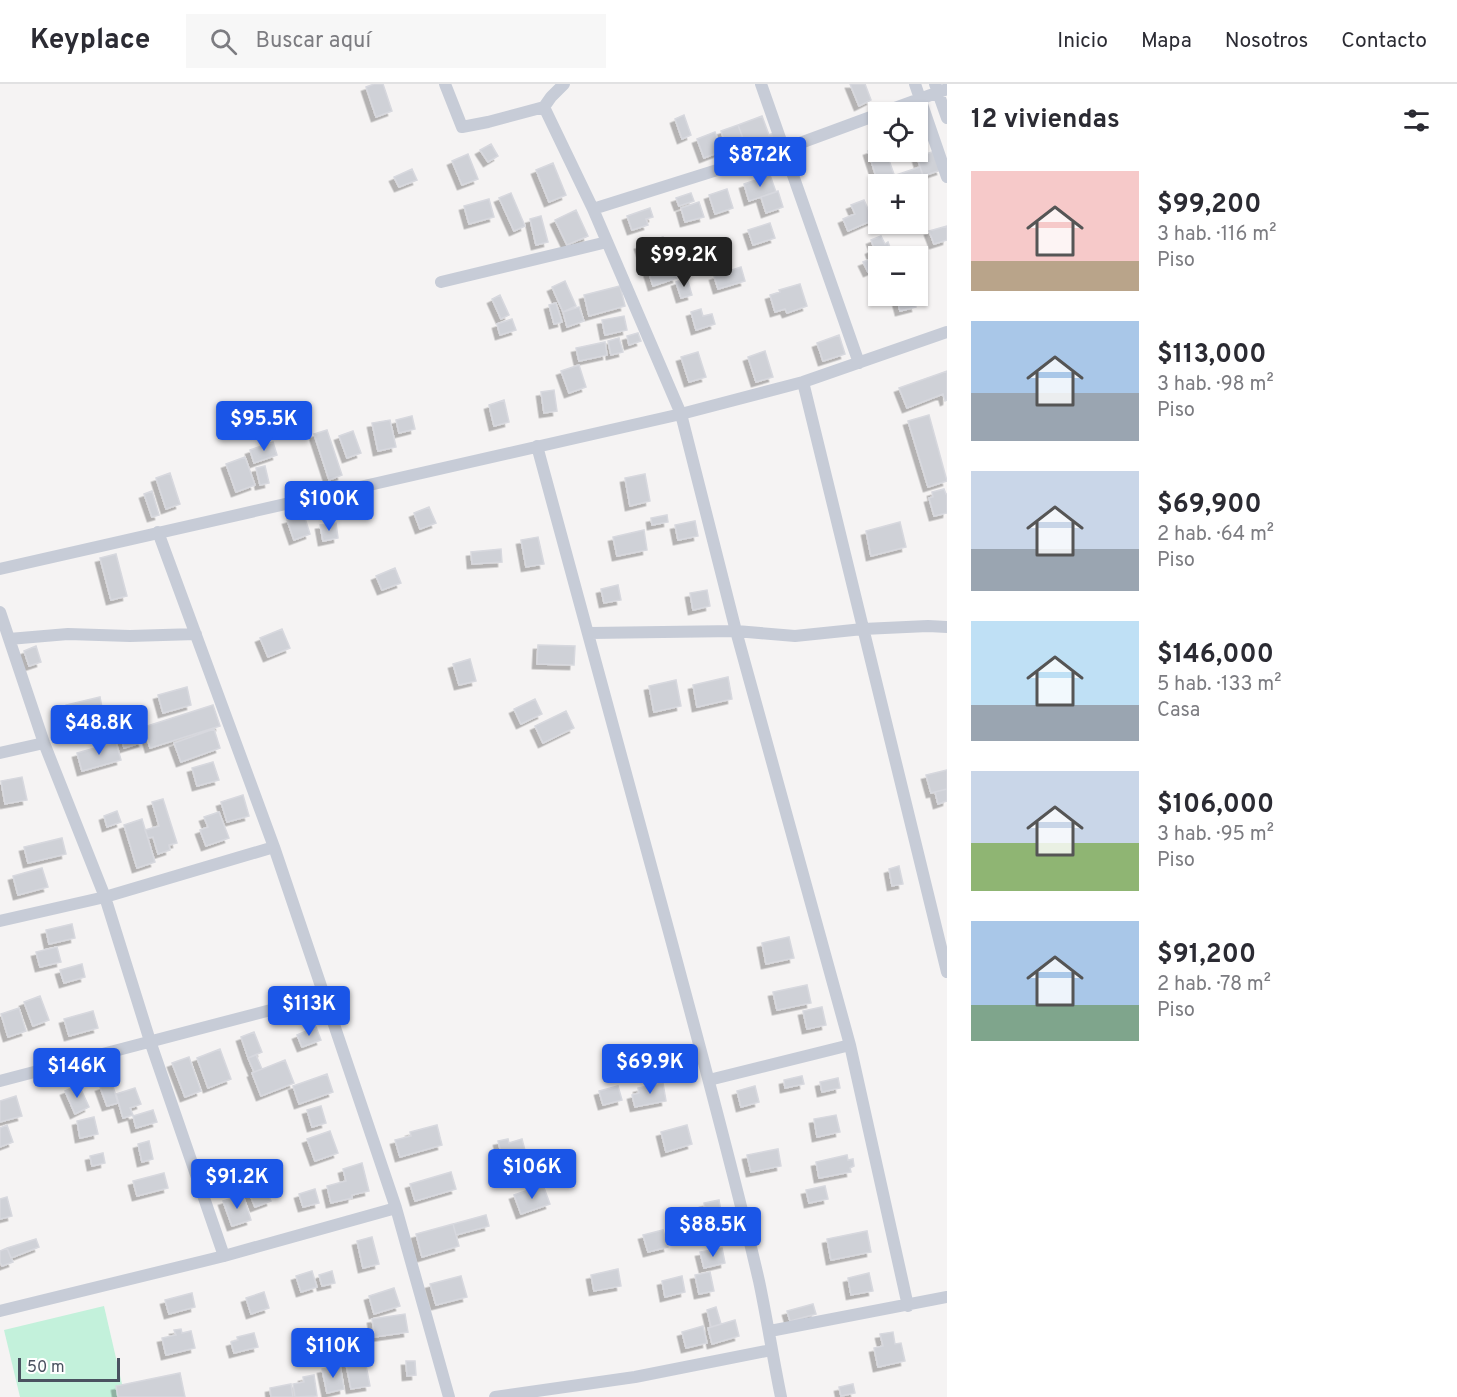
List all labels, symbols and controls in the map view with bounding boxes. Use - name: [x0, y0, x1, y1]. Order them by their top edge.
- search box: [186, 14, 606, 68]
- text: Keyplace: [30, 23, 150, 59]
- icon: search: [207, 25, 240, 58]
- text: Buscar aquí: [255, 28, 371, 55]
- text: Inicio: [1057, 28, 1108, 55]
- text: Mapa: [1141, 28, 1192, 55]
- text: Nosotros: [1225, 28, 1308, 55]
- text: Contacto: [1341, 28, 1427, 55]
- map controls: [868, 102, 928, 306]
- button: locate: [868, 102, 928, 162]
- text: 12 viviendas: [971, 104, 1120, 137]
- icon: filters: [1400, 104, 1433, 137]
- pin: $87.2K: [711, 137, 809, 188]
- text: $87.2K: [728, 143, 792, 169]
- button: +: [868, 174, 928, 234]
- text: $99,200: [1157, 189, 1261, 222]
- icon: home: [1019, 195, 1091, 267]
- text: 3 hab. · 116 m²: [1157, 222, 1276, 248]
- pin: $99.2K: [635, 237, 733, 288]
- text: $99.2K: [650, 243, 718, 269]
- button: −: [868, 246, 928, 306]
- text: Piso: [1157, 248, 1195, 274]
- text: $113,000: [1157, 339, 1266, 372]
- icon: home: [1019, 345, 1091, 417]
- text: 3 hab. · 98 m²: [1157, 372, 1274, 398]
- text: Piso: [1157, 398, 1195, 424]
- pin: $95.5K: [215, 401, 313, 452]
- text: $95.5K: [230, 407, 298, 433]
- pin: $100K: [287, 481, 371, 532]
- text: $100K: [299, 487, 359, 513]
- text: $69,900: [1157, 489, 1262, 522]
- icon: home: [1019, 495, 1091, 567]
- text: 2 hab. · 64 m²: [1157, 522, 1274, 548]
- text: Piso: [1157, 548, 1195, 574]
- text: $146,000: [1157, 639, 1274, 672]
- icon: home: [1019, 645, 1091, 717]
- text: 5 hab. · 133 m²: [1157, 672, 1281, 698]
- text: Casa: [1157, 698, 1200, 724]
- pin: $48.8K: [50, 705, 148, 756]
- text: $48.8K: [65, 711, 133, 737]
- text: $106,000: [1157, 789, 1274, 822]
- icon: home: [1019, 795, 1091, 867]
- text: 3 hab. · 95 m²: [1157, 822, 1274, 848]
- text: Piso: [1157, 848, 1195, 874]
- text: $91,200: [1157, 939, 1256, 972]
- icon: home: [1019, 945, 1091, 1017]
- text: 2 hab. · 78 m²: [1157, 972, 1271, 998]
- pin: $113K: [267, 986, 351, 1037]
- text: $113K: [282, 992, 336, 1018]
- text: Piso: [1157, 998, 1195, 1024]
- pin: $69.9K: [601, 1044, 699, 1095]
- pin: $146K: [35, 1048, 119, 1099]
- text: $69.9K: [616, 1050, 684, 1076]
- text: $146K: [47, 1054, 107, 1080]
- pin: $106K: [490, 1149, 574, 1200]
- text: $106K: [502, 1155, 562, 1181]
- pin: $91.2K: [188, 1159, 286, 1210]
- text: $91.2K: [205, 1165, 269, 1191]
- pin: $88.5K: [664, 1207, 762, 1258]
- text: $88.5K: [679, 1213, 747, 1239]
- pin: $110K: [291, 1328, 375, 1379]
- text: $110K: [305, 1334, 361, 1360]
- scale bar: [18, 1355, 120, 1382]
- text: 50 m: [27, 1358, 65, 1378]

